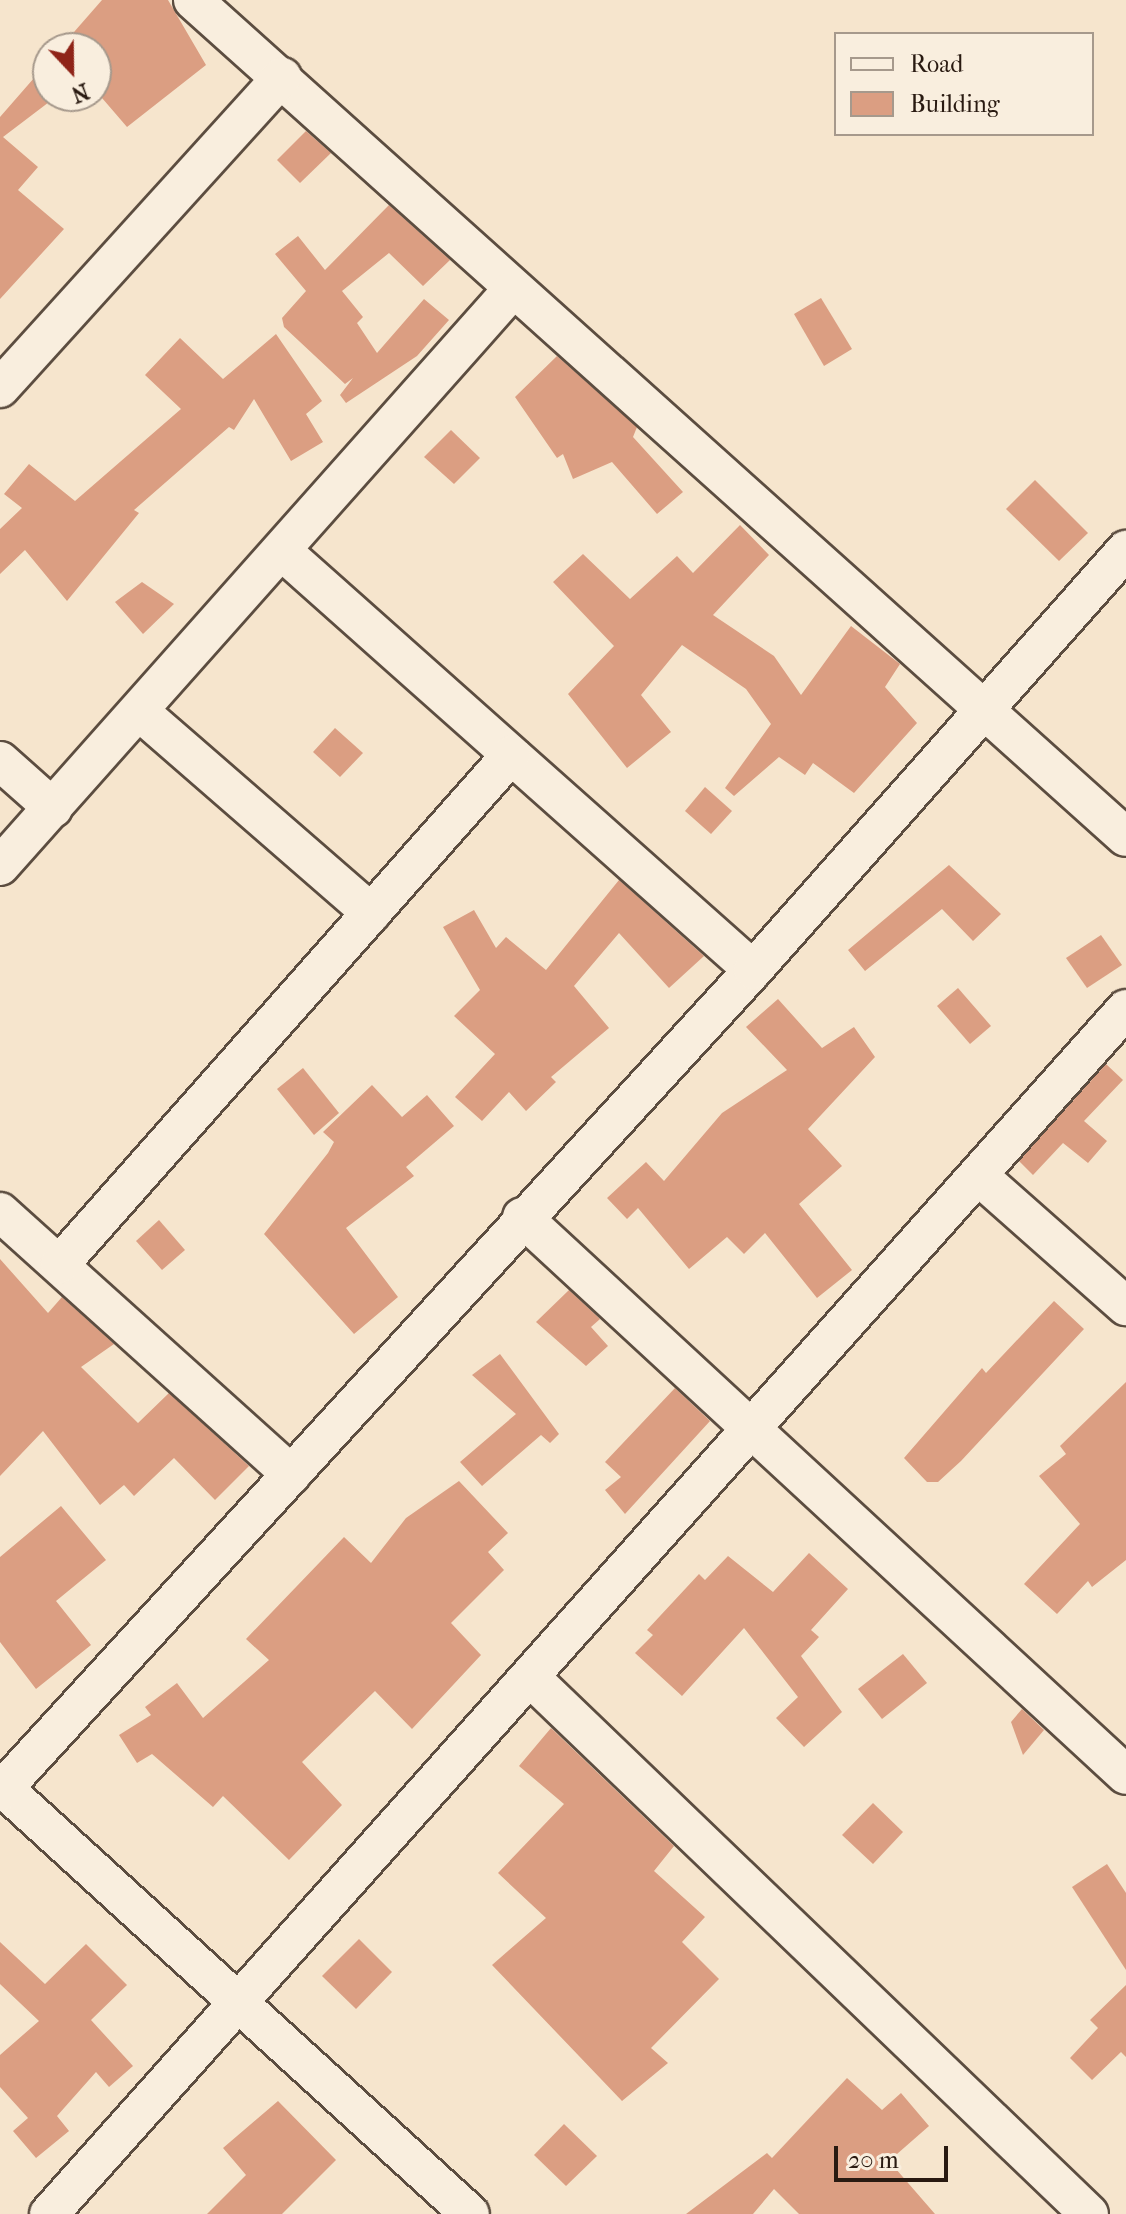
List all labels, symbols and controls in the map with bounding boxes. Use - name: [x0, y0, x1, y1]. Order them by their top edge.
- north arrow: [32, 32, 112, 112]
- legend: [834, 32, 1094, 136]
- text: Road: [910, 50, 963, 78]
- text: N: [68, 77, 93, 108]
- text: Building: [910, 90, 1000, 118]
- scale bar: [838, 2130, 952, 2180]
- text: 20 m: [848, 2146, 899, 2174]

